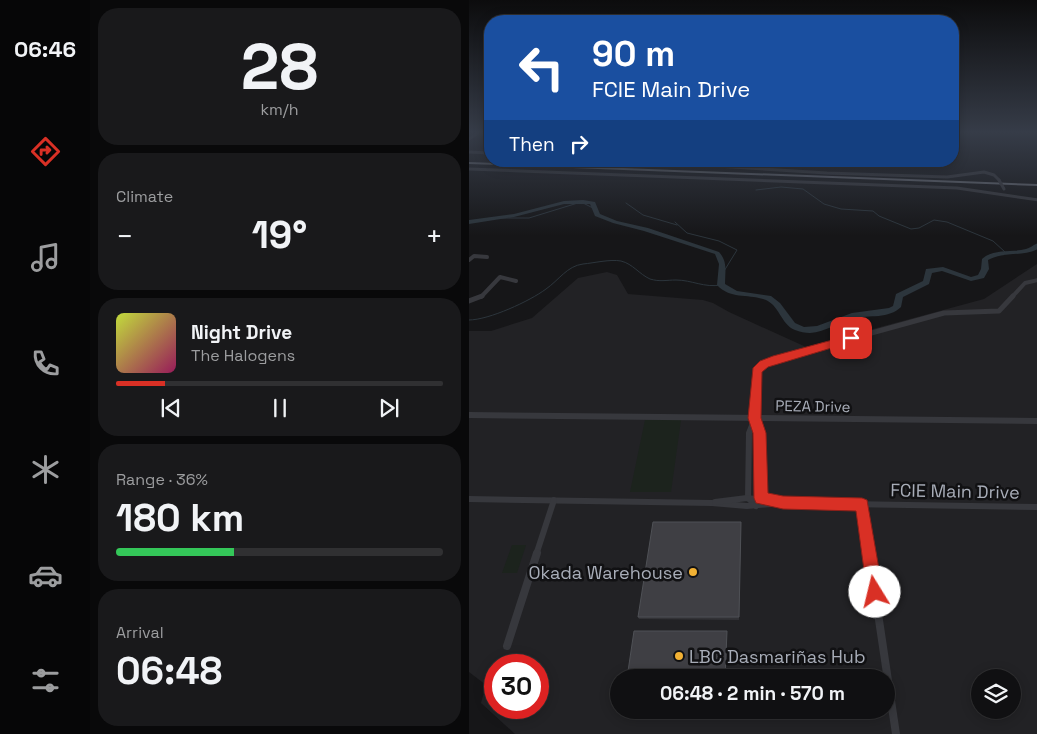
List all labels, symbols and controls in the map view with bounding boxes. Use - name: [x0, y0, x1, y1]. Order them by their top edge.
- text: 28: [241, 25, 318, 108]
- text: 90 m: [592, 32, 675, 76]
- text: 06:46: [14, 35, 76, 63]
- icon: left: [509, 35, 574, 100]
- text: FCIE Main Drive: [592, 75, 750, 103]
- text: km/h: [260, 99, 299, 120]
- icon: right: [565, 130, 593, 158]
- text: Then: [509, 132, 555, 157]
- icon: directions: [28, 134, 63, 169]
- text: Climate: [116, 186, 173, 207]
- text: 19°: [252, 211, 307, 259]
- text: −: [116, 218, 133, 254]
- text: +: [426, 218, 443, 254]
- icon: music: [28, 240, 63, 275]
- pin: [830, 317, 872, 359]
- text: Night Drive: [191, 320, 292, 345]
- icon: arrive: [837, 324, 865, 352]
- text: The Halogens: [191, 345, 295, 366]
- icon: phone: [28, 346, 63, 381]
- icon: previous: [157, 394, 185, 422]
- icon: pause: [266, 394, 294, 422]
- icon: next: [375, 394, 403, 422]
- street label: PEZA Drive: [775, 396, 851, 416]
- icon: climate: [28, 452, 63, 487]
- text: Range · 36%: [116, 469, 208, 490]
- street label: FCIE Main Drive: [890, 478, 1020, 504]
- text: 180 km: [116, 494, 244, 542]
- icon: car: [28, 558, 63, 593]
- place label: Okada Warehouse: [529, 561, 683, 584]
- position arrow: [848, 565, 900, 617]
- marker: Okada Warehouse: [687, 566, 699, 578]
- text: Arrival: [116, 622, 164, 643]
- place label: LBC Dasmariñas Hub: [689, 645, 865, 668]
- text: 06:48: [116, 647, 222, 695]
- marker: LBC Dasmariñas Hub: [673, 650, 685, 662]
- speed limit sign: 30: [484, 654, 549, 719]
- icon: filters: [28, 663, 63, 698]
- map controls: [971, 669, 1021, 719]
- button: layers: [971, 669, 1021, 719]
- text: 06:48 · 2 min · 570 m: [660, 681, 845, 706]

